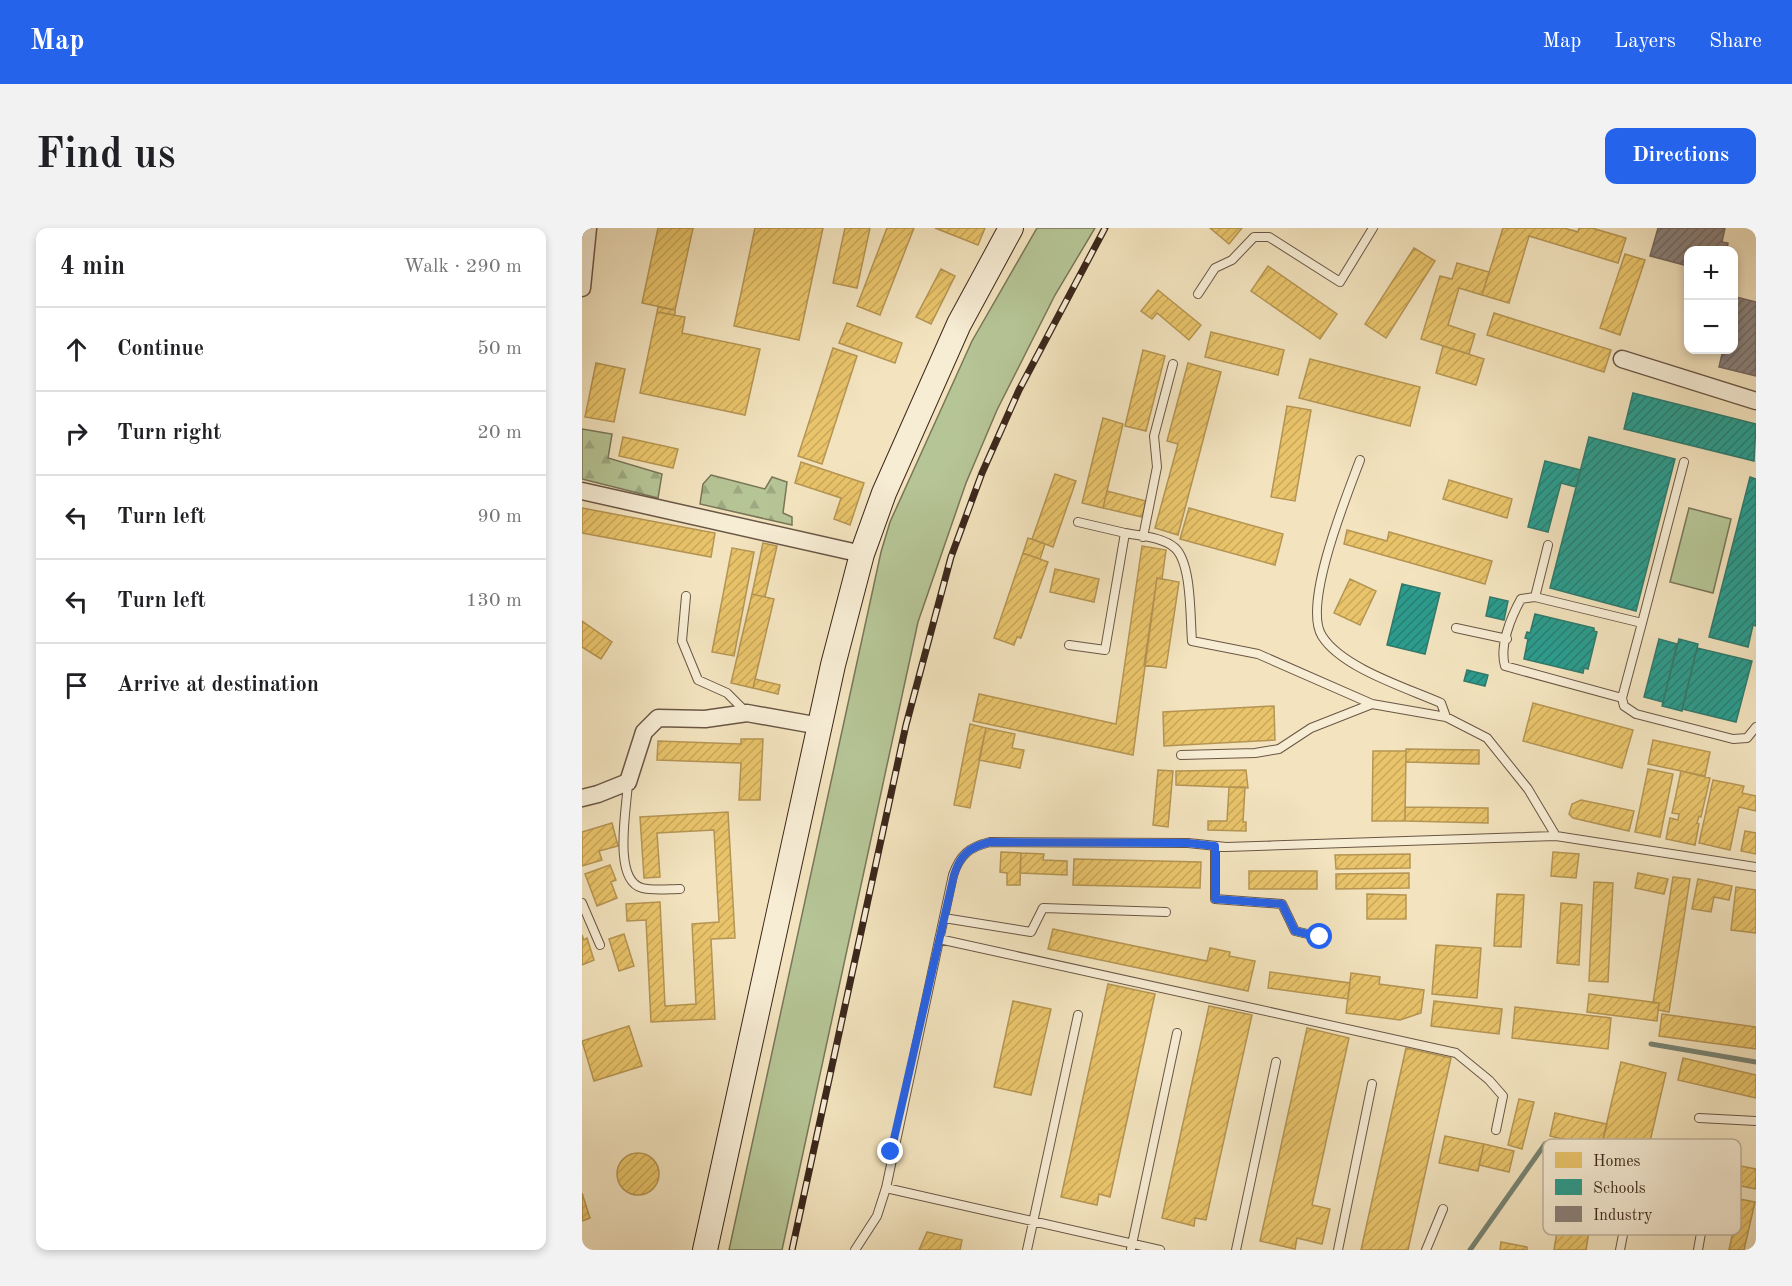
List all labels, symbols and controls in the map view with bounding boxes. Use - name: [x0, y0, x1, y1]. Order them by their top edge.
- text: Map: [30, 28, 84, 56]
- text: Map: [1542, 31, 1581, 52]
- text: Layers: [1614, 31, 1676, 52]
- text: Share: [1709, 31, 1762, 52]
- button: Directions: [1605, 128, 1756, 184]
- text: Find us: [36, 135, 175, 177]
- map controls: [1684, 246, 1738, 354]
- button: +: [1684, 246, 1738, 300]
- text: 4 min: [60, 254, 125, 280]
- text: Walk · 290 m: [403, 257, 522, 277]
- button: −: [1684, 300, 1738, 354]
- icon: ahead: [60, 333, 93, 366]
- text: Continue: [117, 338, 204, 360]
- text: 50 m: [477, 339, 522, 359]
- icon: right: [60, 417, 93, 450]
- text: Turn right: [117, 422, 221, 444]
- text: 20 m: [477, 423, 522, 443]
- icon: left: [60, 501, 93, 534]
- text: Turn left: [117, 506, 206, 528]
- text: 90 m: [477, 507, 522, 527]
- icon: left: [60, 585, 93, 618]
- text: Turn left: [117, 590, 206, 612]
- text: 130 m: [466, 591, 522, 611]
- icon: arrive: [60, 669, 93, 702]
- text: Arrive at destination: [117, 674, 319, 696]
- route start: [1306, 923, 1332, 949]
- route end: [877, 1138, 903, 1164]
- legend: [1543, 1139, 1741, 1235]
- text: Homes: [1593, 1154, 1641, 1170]
- text: Schools: [1593, 1181, 1646, 1197]
- text: Industry: [1593, 1208, 1653, 1224]

